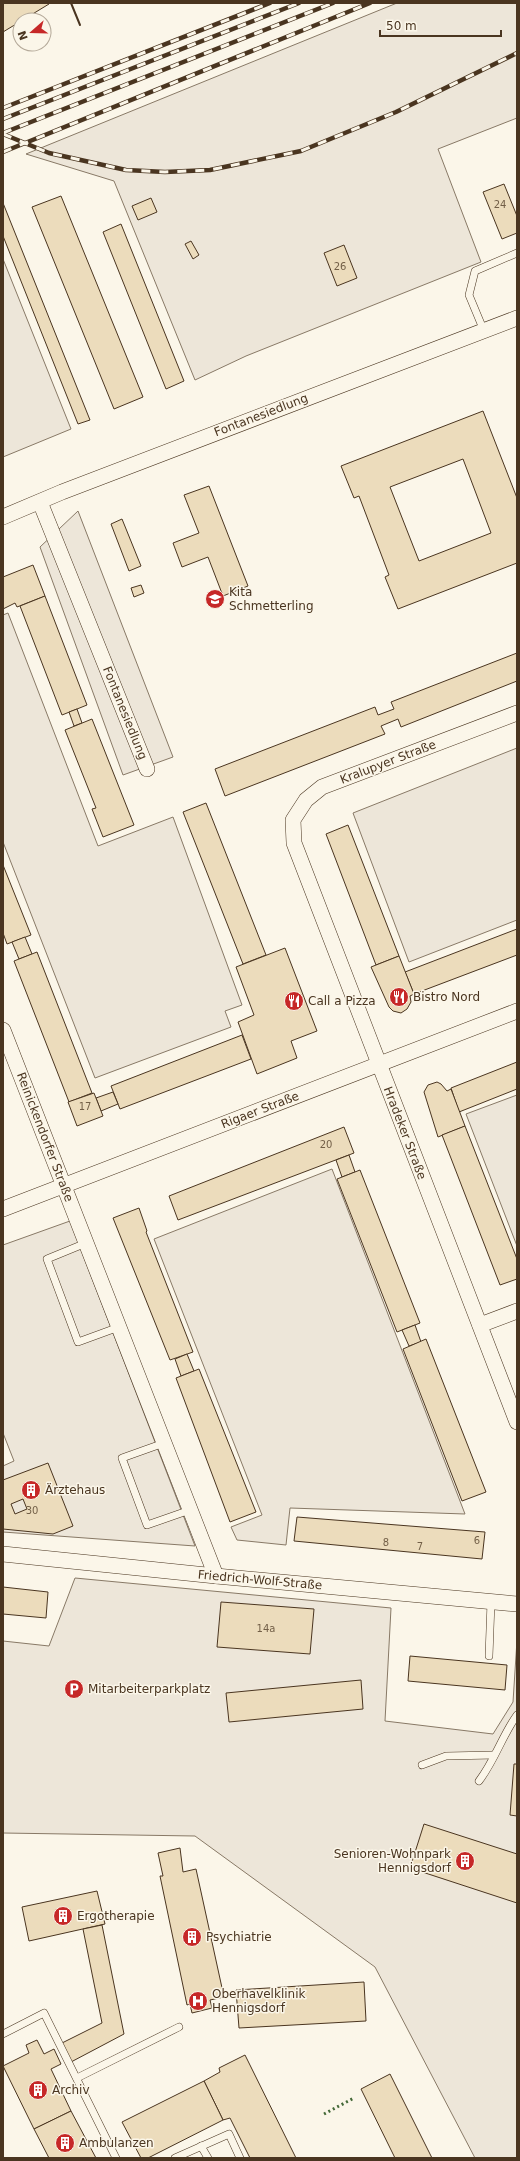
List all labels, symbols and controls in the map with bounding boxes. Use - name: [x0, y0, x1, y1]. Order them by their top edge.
- north arrow: [12, 12, 52, 52]
- scale bar: [380, 12, 501, 38]
- text: 50 m: [386, 19, 417, 33]
- text: N: [15, 29, 31, 42]
- house number: 24: [494, 199, 506, 210]
- house number: 26: [334, 261, 346, 272]
- street label: Fontanesiedlung: [212, 391, 310, 439]
- place label: Kita Schmetterling: [229, 585, 314, 613]
- school or university icon: Kita Schmetterling: [204, 588, 226, 610]
- street label: Fontanesiedlung: [100, 664, 150, 762]
- street label: Kralupyer Straße: [338, 737, 438, 787]
- restaurant icon: Bistro Nord: [388, 986, 410, 1008]
- restaurant icon: Call a Pizza: [283, 990, 305, 1012]
- place label: Bistro Nord: [413, 990, 480, 1004]
- place label: Call a Pizza: [308, 994, 376, 1008]
- street label: Reinickendorfer Straße: [14, 1070, 76, 1204]
- street label: Hradeker Straße: [381, 1085, 429, 1181]
- street label: Rigaer Straße: [219, 1089, 301, 1131]
- house number: 17: [79, 1101, 91, 1112]
- house number: 20: [320, 1139, 332, 1150]
- building icon: Ärztehaus: [20, 1479, 42, 1501]
- place label: Ärztehaus: [45, 1482, 105, 1497]
- house number: 30: [26, 1505, 38, 1516]
- house number: 6: [474, 1535, 480, 1546]
- house number: 8: [383, 1537, 389, 1548]
- house number: 7: [417, 1541, 423, 1552]
- street label: Friedrich-Wolf-Straße: [197, 1568, 323, 1592]
- house number: 14a: [257, 1623, 275, 1634]
- parking icon: Mitarbeiterparkplatz: [63, 1678, 85, 1700]
- place label: Mitarbeiterparkplatz: [88, 1682, 210, 1696]
- place label: Senioren-Wohnpark Hennigsdorf: [334, 1847, 452, 1875]
- building icon: Senioren-Wohnpark Hennigsdorf: [454, 1850, 476, 1872]
- building icon: Ergotherapie: [52, 1905, 74, 1927]
- place label: Ergotherapie: [77, 1909, 155, 1923]
- building icon: Psychiatrie: [181, 1926, 203, 1948]
- place label: Psychiatrie: [206, 1930, 272, 1944]
- place label: Oberhavelklinik Hennigsdorf: [212, 1987, 306, 2015]
- hospital icon: Oberhavelklinik Hennigsdorf: [187, 1990, 209, 2012]
- building icon: Archiv: [27, 2079, 49, 2101]
- place label: Archiv: [52, 2083, 90, 2097]
- building icon: Ambulanzen: [54, 2132, 76, 2154]
- place label: Ambulanzen: [79, 2136, 154, 2150]

